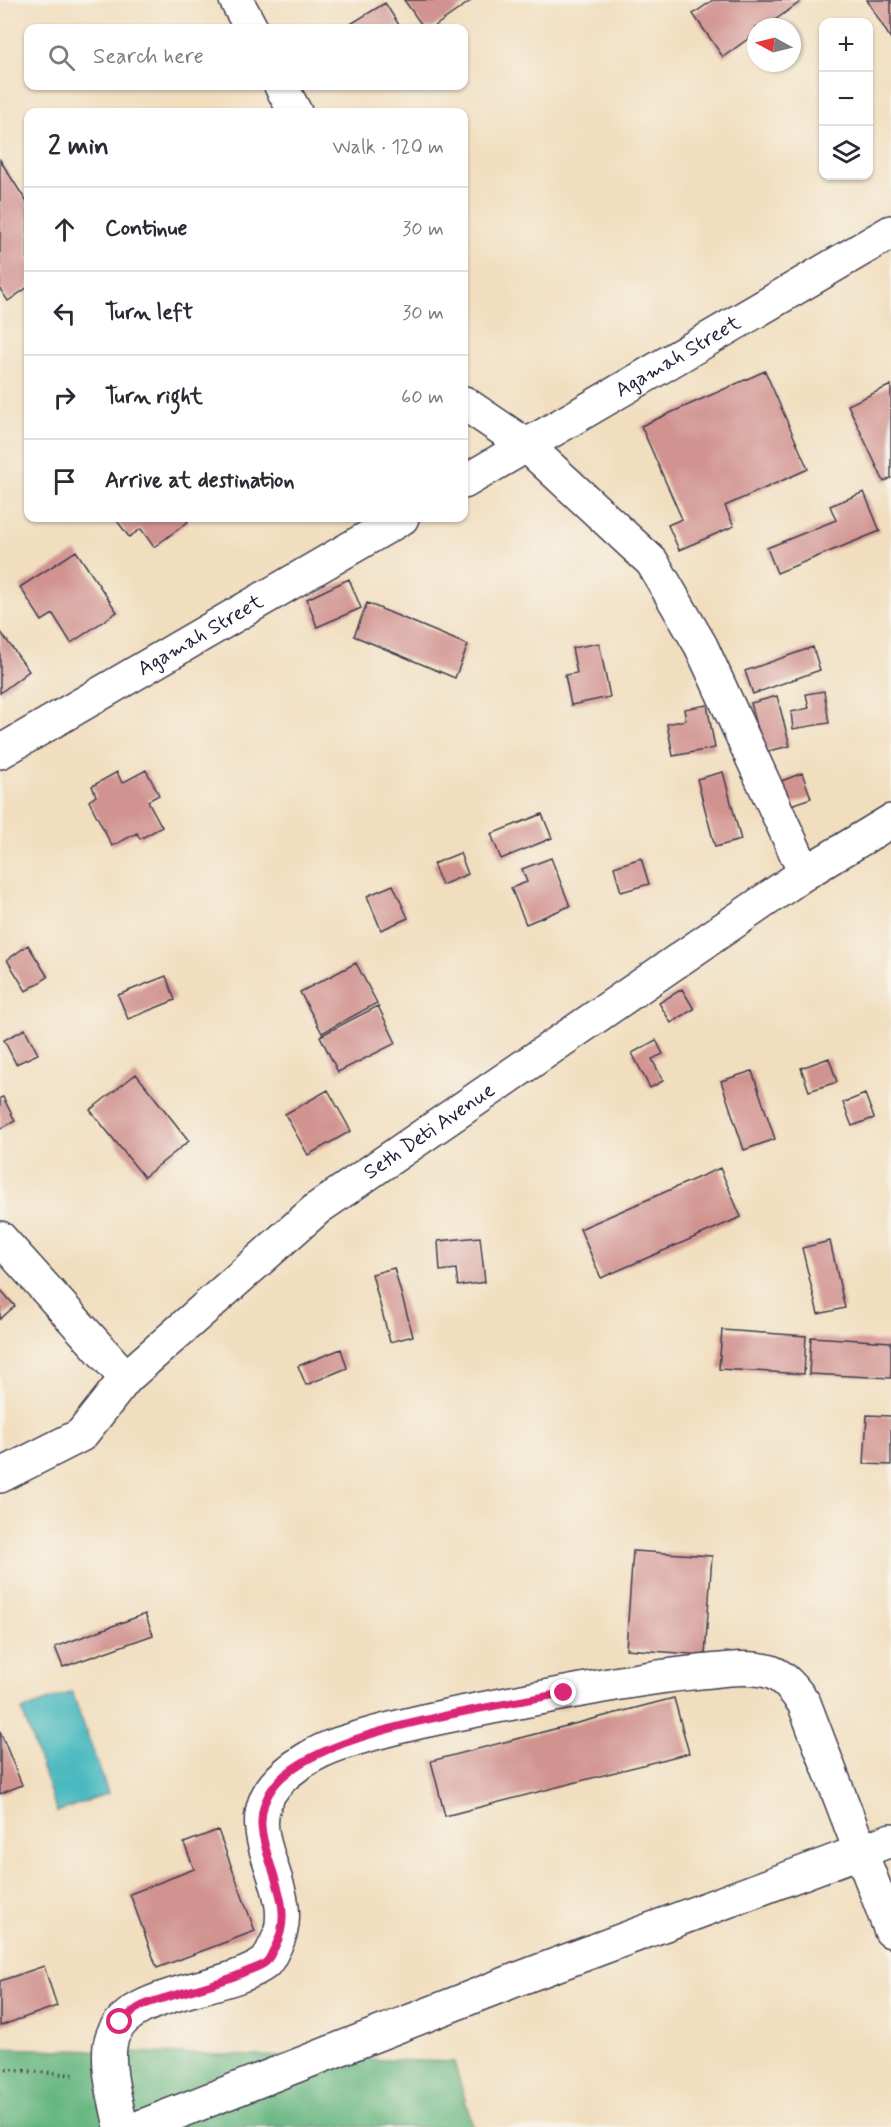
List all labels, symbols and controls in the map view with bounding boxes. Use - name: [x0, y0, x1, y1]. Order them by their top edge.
- north arrow: [747, 18, 801, 72]
- map controls: [819, 18, 873, 180]
- button: +: [819, 18, 873, 72]
- search box: [24, 24, 468, 90]
- icon: search: [45, 41, 78, 74]
- text: Search here: [93, 43, 204, 71]
- button: −: [819, 72, 873, 126]
- button: layers: [819, 126, 873, 180]
- text: 2 min: [48, 130, 109, 164]
- text: Walk · 120 m: [333, 134, 444, 161]
- icon: ahead: [48, 213, 81, 246]
- text: Continue: [105, 215, 187, 243]
- text: 30 m: [402, 216, 444, 243]
- icon: left: [48, 297, 81, 330]
- text: Turn left: [105, 299, 193, 327]
- text: 30 m: [402, 300, 444, 327]
- street label: Agamah Street: [610, 309, 747, 404]
- icon: right: [48, 381, 81, 414]
- text: Turn right: [105, 383, 203, 411]
- text: 60 m: [401, 384, 444, 411]
- icon: arrive: [48, 465, 81, 498]
- text: Arrive at destination: [105, 467, 295, 495]
- street label: Agamah Street: [132, 587, 269, 683]
- street label: Seth Deti Avenue: [358, 1076, 500, 1186]
- route end: [550, 1679, 576, 1705]
- route start: [106, 2008, 132, 2034]

